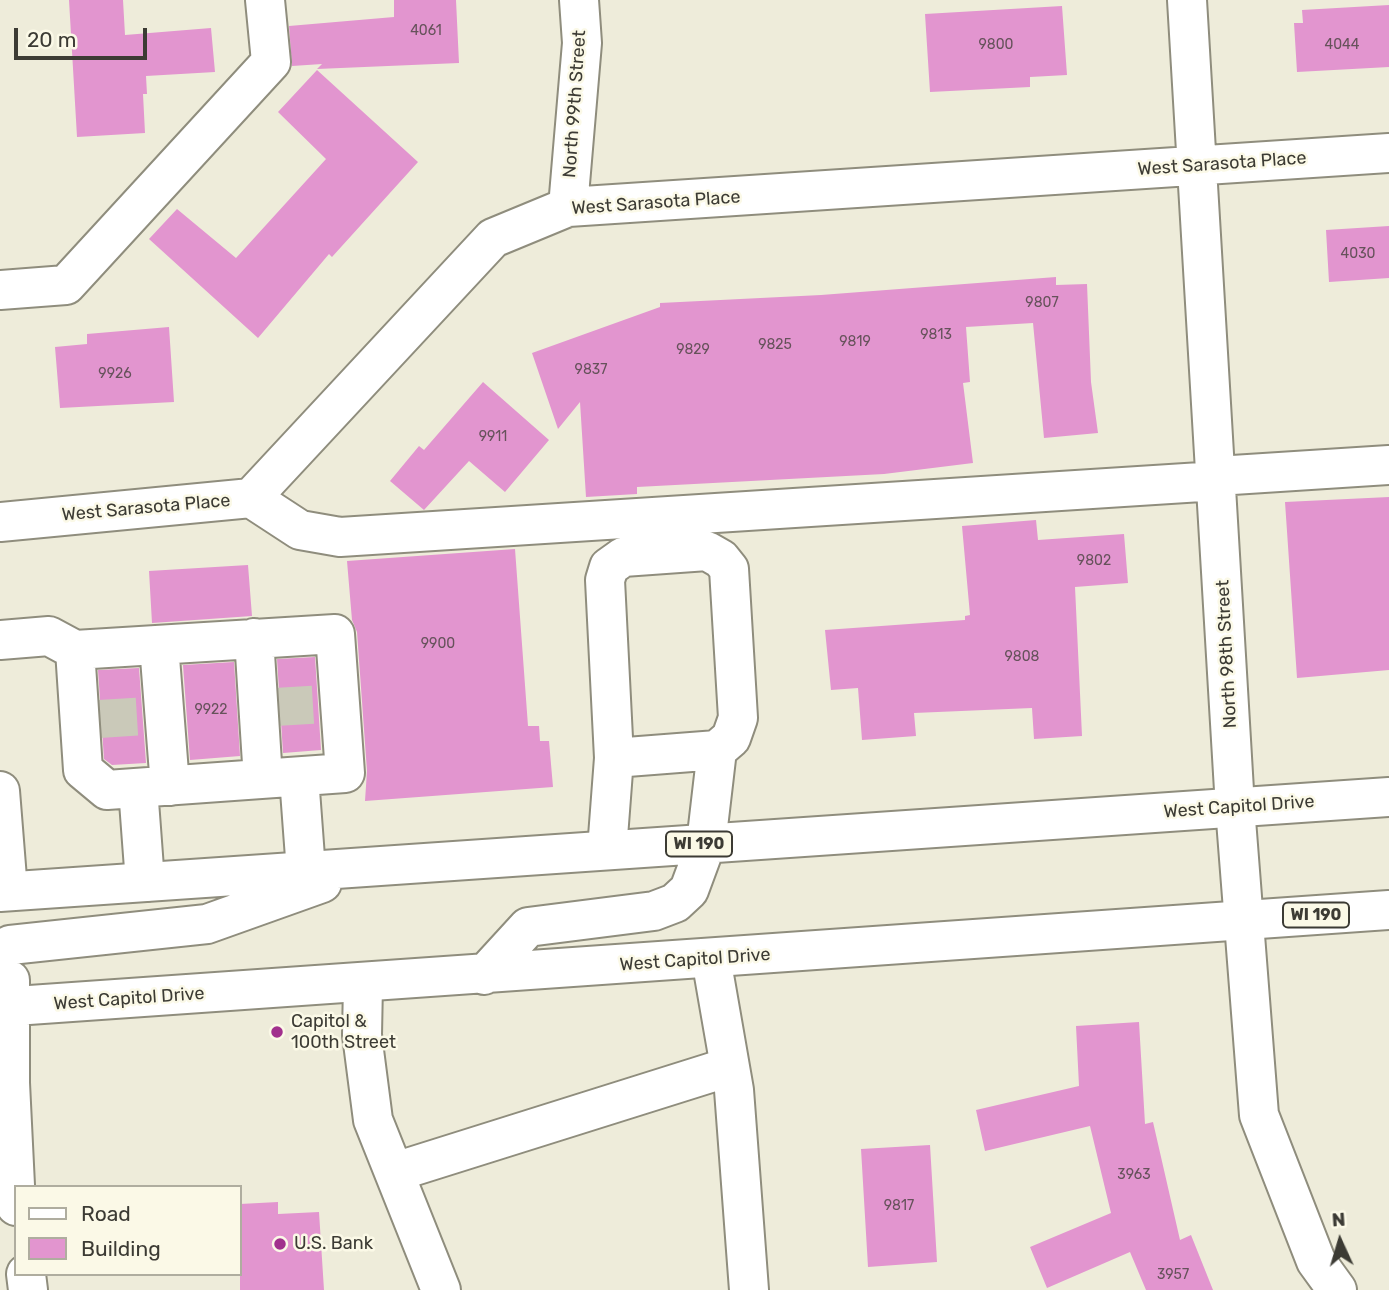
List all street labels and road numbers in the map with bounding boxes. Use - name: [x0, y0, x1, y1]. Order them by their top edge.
- street label: North 99th Street: [559, 29, 591, 179]
- street label: West Sarasota Place: [1137, 147, 1307, 181]
- street label: West Sarasota Place: [571, 186, 741, 220]
- street label: West Sarasota Place: [61, 490, 231, 526]
- street label: North 98th Street: [1212, 579, 1242, 729]
- street label: West Capitol Drive: [1163, 791, 1315, 823]
- road number: WI 190: [666, 832, 732, 856]
- road number: WI 190: [1283, 903, 1349, 928]
- street label: West Capitol Drive: [619, 944, 771, 976]
- street label: West Capitol Drive: [53, 983, 205, 1015]

